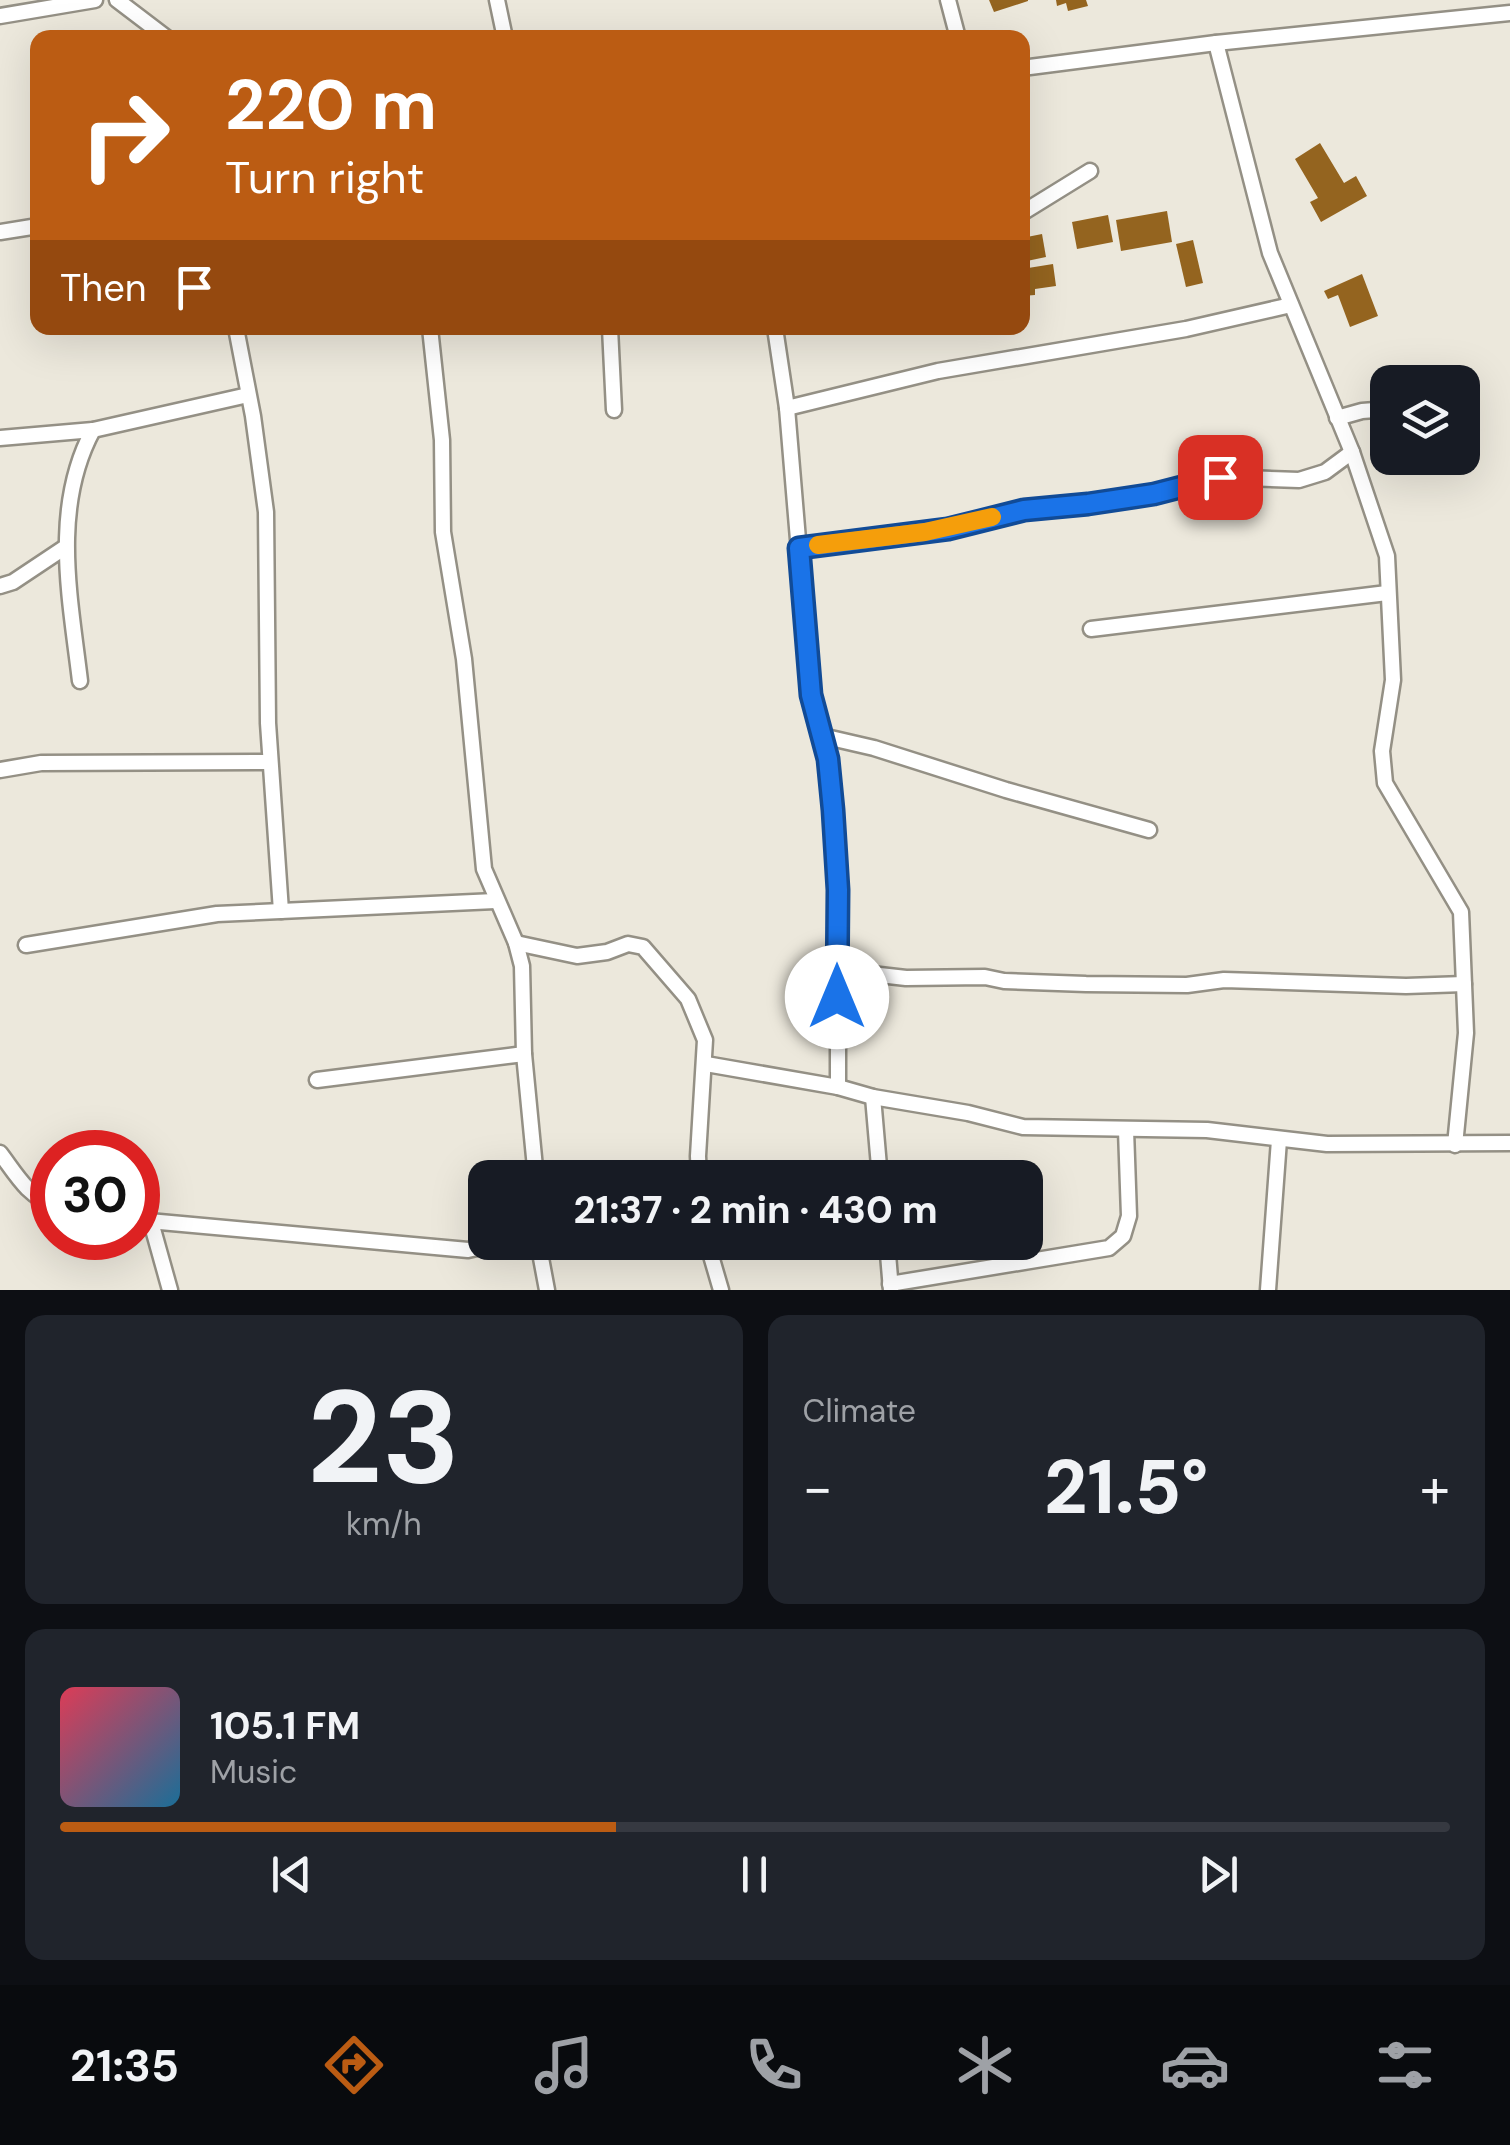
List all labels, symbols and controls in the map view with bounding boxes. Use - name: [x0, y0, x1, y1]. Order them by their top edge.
- text: 220 m: [225, 60, 437, 151]
- icon: right: [60, 70, 190, 200]
- text: Turn right: [225, 148, 424, 207]
- icon: arrive: [167, 260, 222, 315]
- text: Then: [60, 263, 147, 313]
- map controls: [1370, 365, 1480, 475]
- button: layers: [1370, 365, 1480, 475]
- pin: [1178, 435, 1263, 520]
- icon: arrive: [1193, 450, 1248, 505]
- position arrow: [785, 945, 889, 1049]
- speed limit sign: 30: [30, 1130, 160, 1260]
- text: 21:37 · 2 min · 430 m: [573, 1185, 938, 1235]
- text: 23: [307, 1353, 460, 1522]
- text: Climate: [803, 1390, 916, 1432]
- text: 21.5°: [1044, 1439, 1208, 1536]
- text: −: [803, 1452, 833, 1524]
- text: +: [1420, 1452, 1450, 1524]
- text: km/h: [346, 1503, 422, 1545]
- text: 105.1 FM: [210, 1701, 360, 1751]
- text: Music: [210, 1751, 297, 1793]
- icon: previous: [264, 1847, 319, 1902]
- icon: pause: [727, 1847, 782, 1902]
- icon: next: [1191, 1847, 1246, 1902]
- icon: directions: [319, 2030, 389, 2100]
- icon: music: [529, 2030, 599, 2100]
- icon: phone: [739, 2030, 809, 2100]
- icon: climate: [950, 2030, 1020, 2100]
- icon: car: [1160, 2030, 1230, 2100]
- icon: filters: [1370, 2030, 1440, 2100]
- text: 21:35: [70, 2036, 179, 2095]

